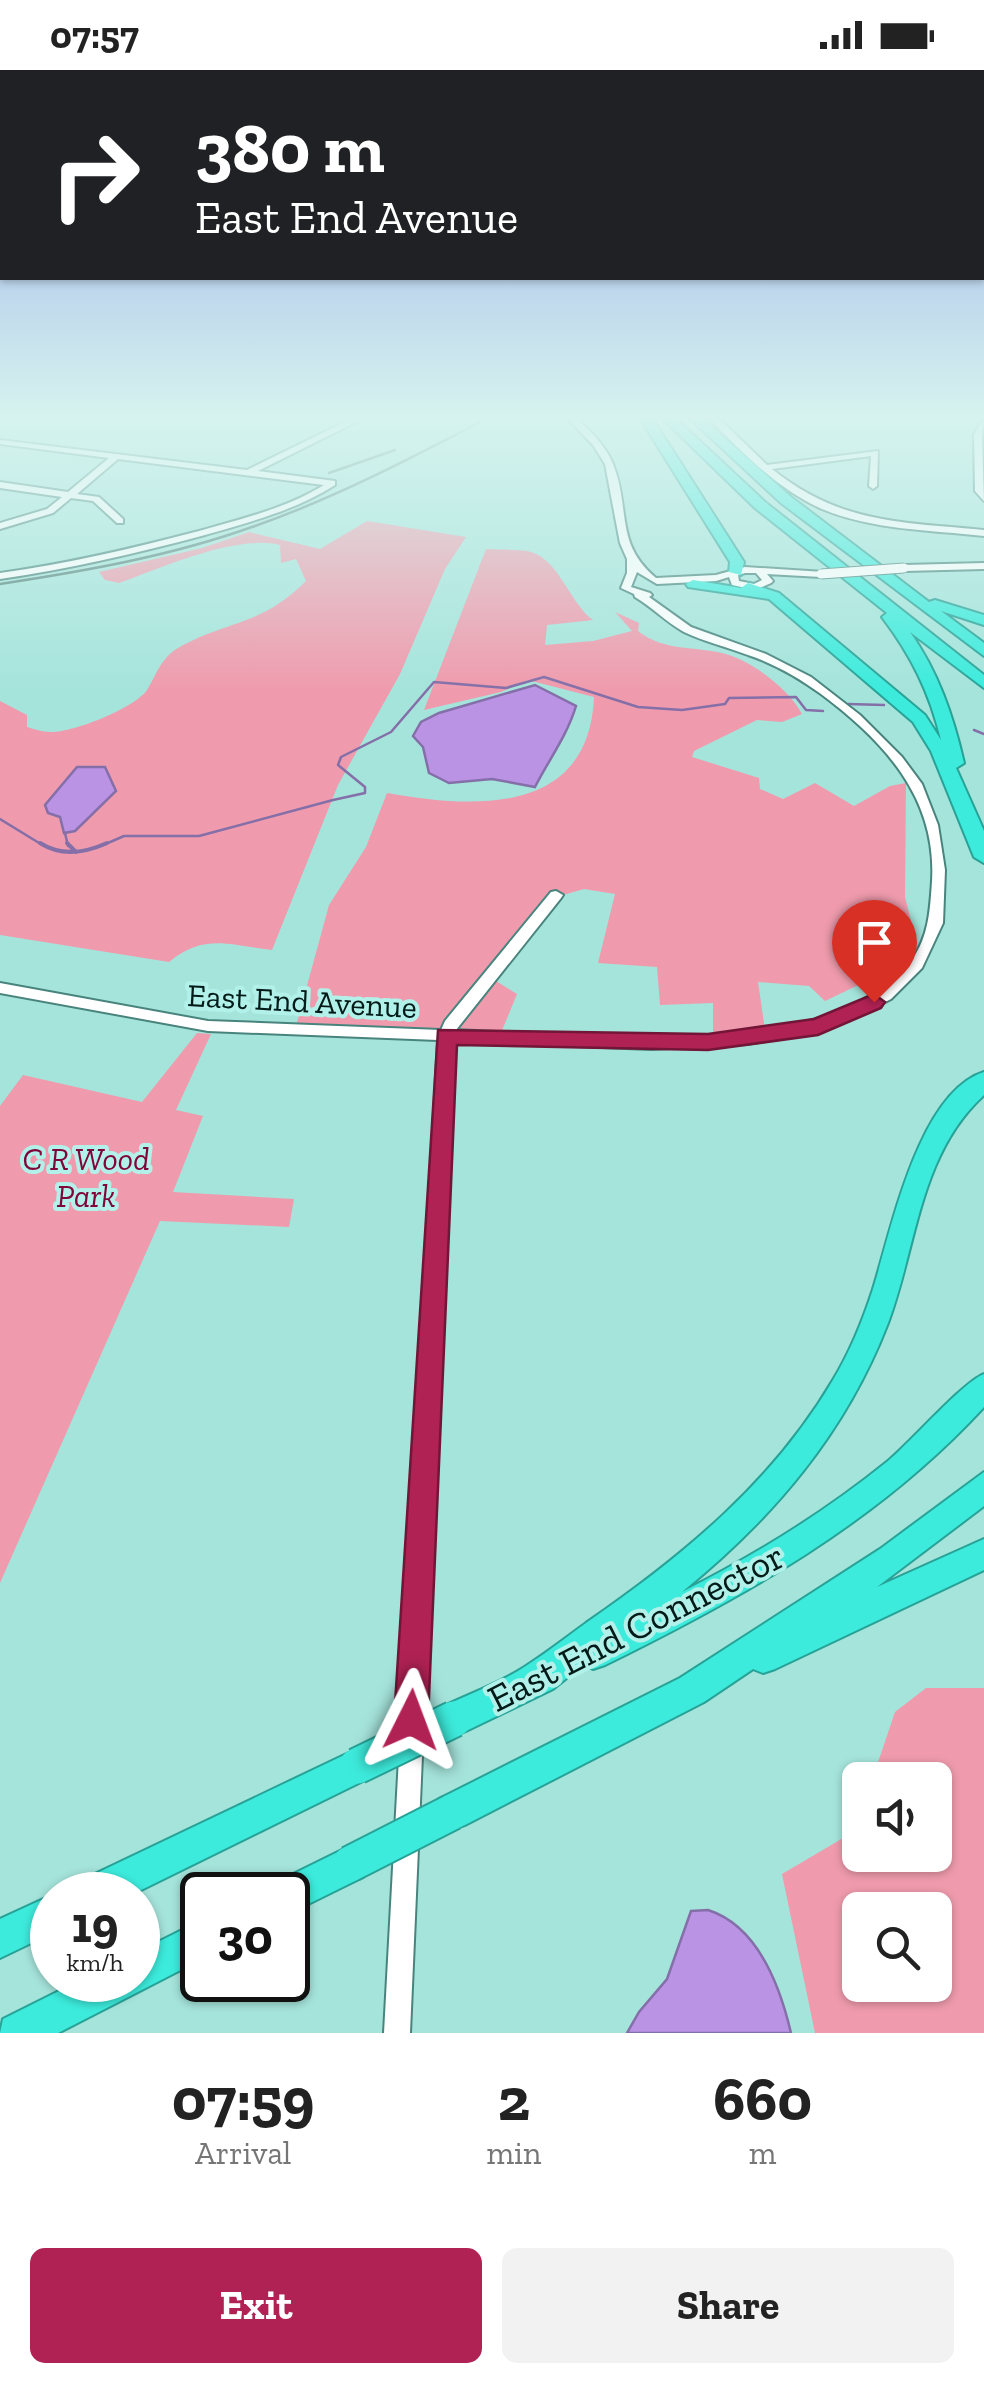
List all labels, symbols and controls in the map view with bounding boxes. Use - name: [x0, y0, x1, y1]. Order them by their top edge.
- text: 07:57: [50, 12, 139, 58]
- text: 380 m: [195, 106, 385, 190]
- icon: right: [30, 110, 160, 240]
- text: East End Avenue: [195, 191, 518, 245]
- pin: [832, 900, 917, 1003]
- icon: arrive: [847, 915, 902, 970]
- street label: East End Avenue: [186, 976, 418, 1026]
- park label: C R Wood Park: [22, 1140, 150, 1215]
- street label: East End Connector: [480, 1532, 792, 1722]
- position arrow: [359, 1668, 463, 1772]
- map controls: [842, 1762, 952, 2002]
- button: sound: [842, 1762, 952, 1872]
- speed limit sign: 30: [180, 1872, 310, 2002]
- button: search: [842, 1892, 952, 2002]
- text: 19: [72, 1895, 118, 1955]
- text: km/h: [66, 1947, 124, 1977]
- text: 07:59: [172, 2063, 314, 2135]
- text: 2: [498, 2063, 530, 2135]
- text: 660: [713, 2063, 812, 2135]
- text: Arrival: [195, 2134, 291, 2172]
- text: min: [486, 2134, 541, 2172]
- text: m: [749, 2134, 776, 2172]
- button: Exit: [30, 2248, 482, 2363]
- button: Share: [502, 2248, 954, 2363]

